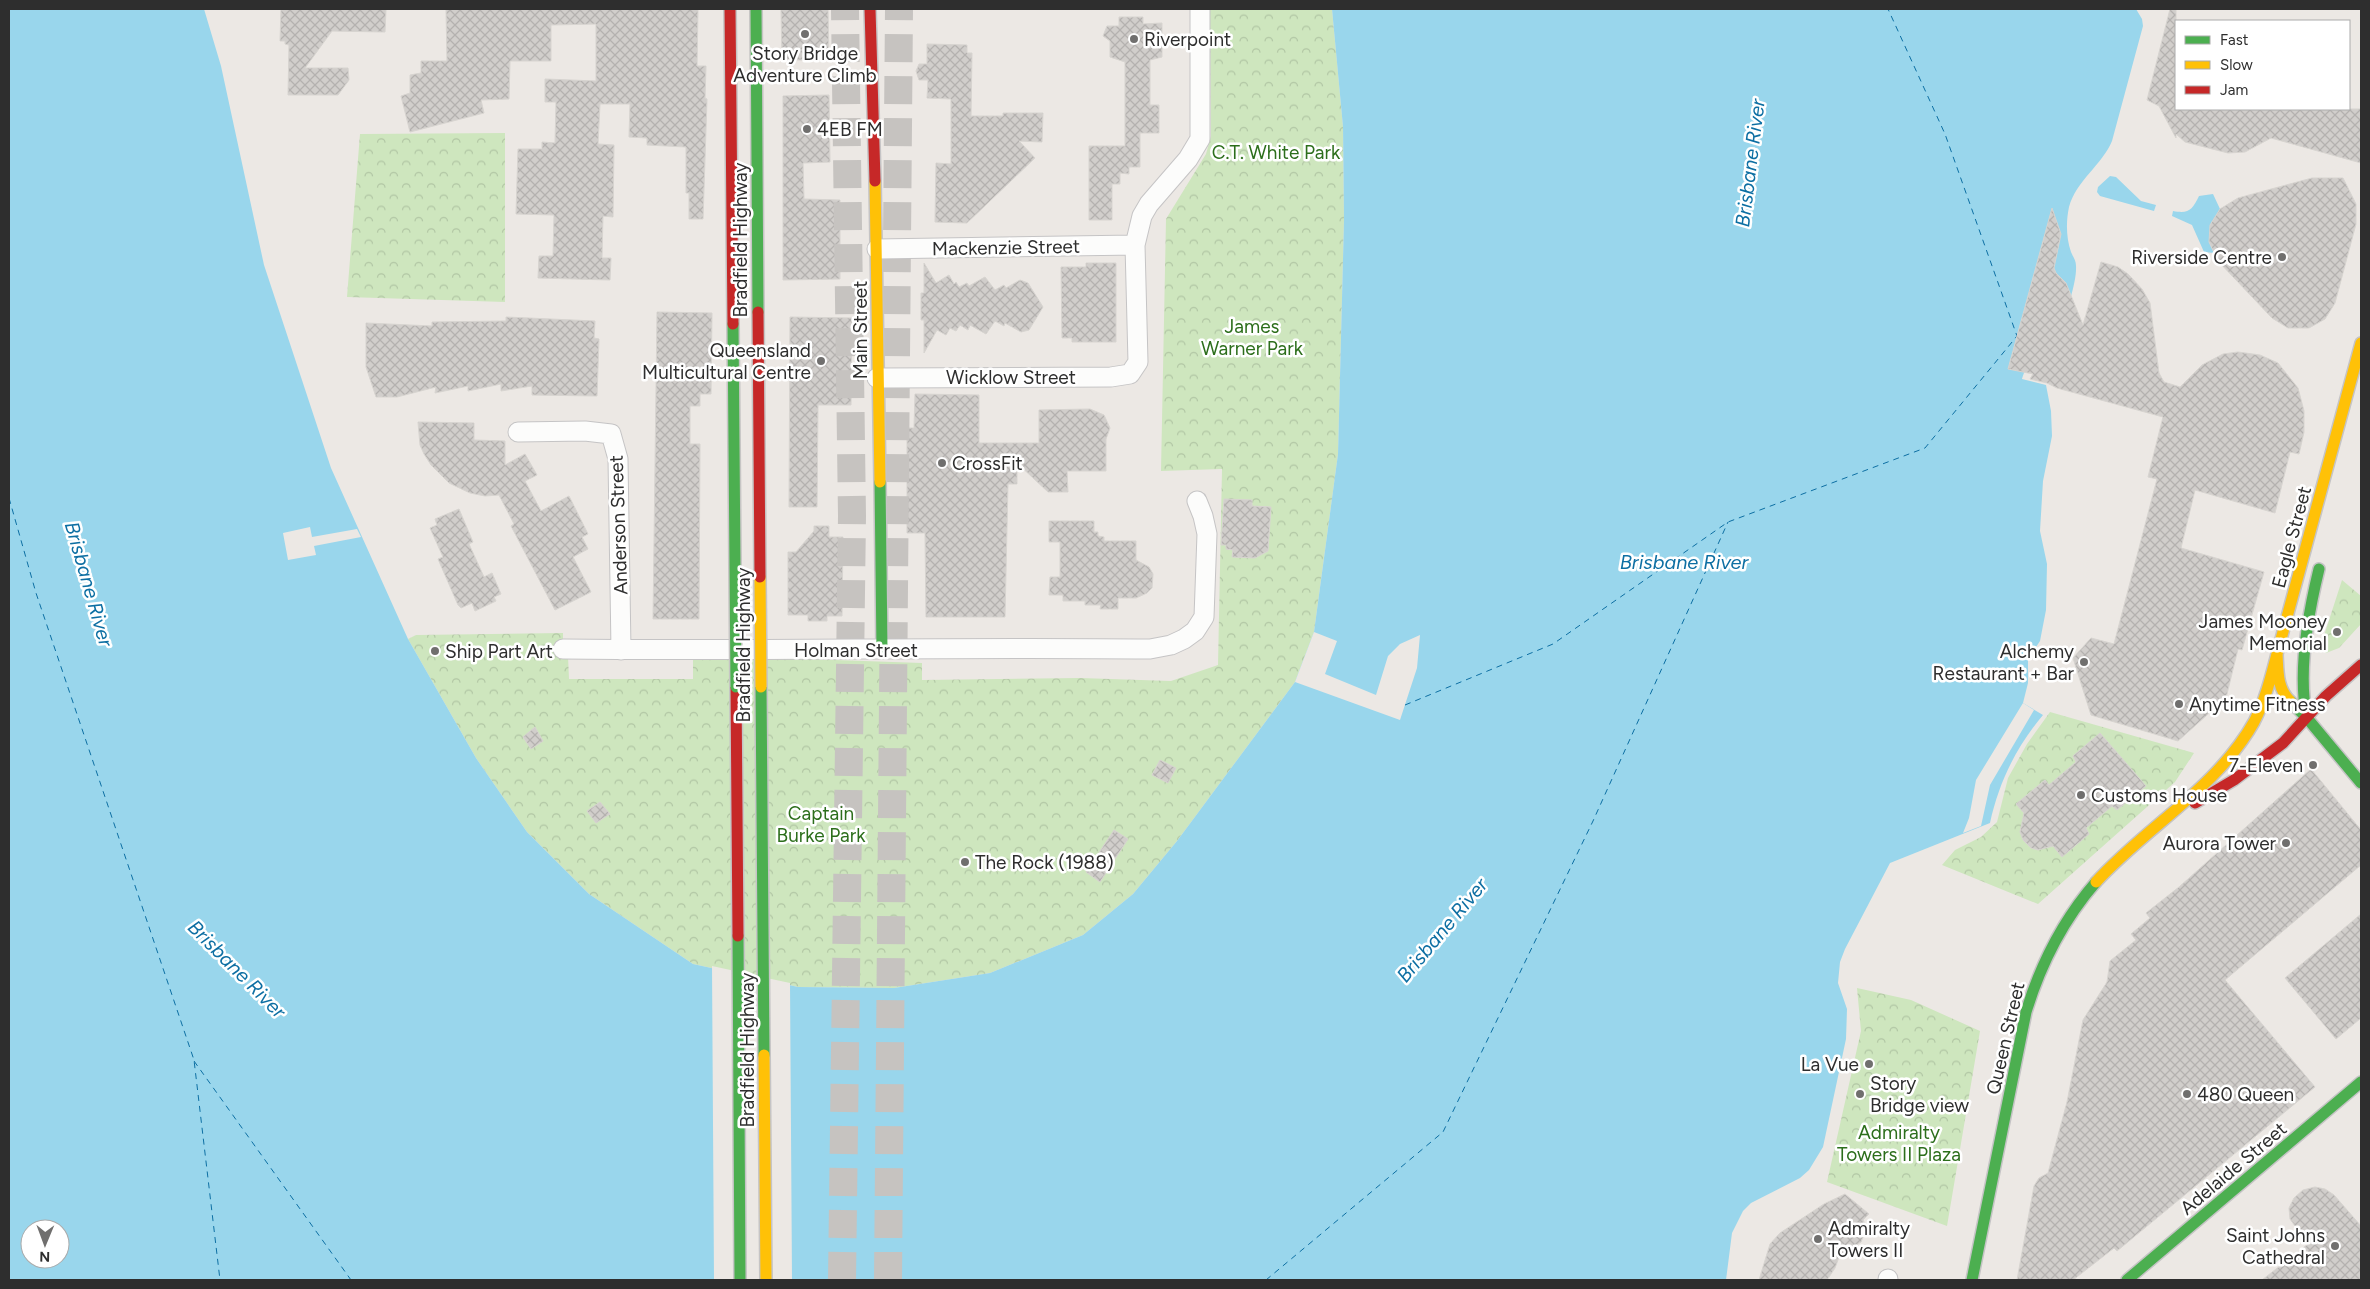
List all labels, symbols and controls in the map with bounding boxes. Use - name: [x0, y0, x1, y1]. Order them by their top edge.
- legend: [2175, 20, 2350, 110]
- marker: Story Bridge Adventure Climb: [799, 28, 811, 40]
- place label: Riverpoint: [1144, 28, 1231, 51]
- text: Fast: [2220, 31, 2249, 49]
- marker: Riverpoint: [1128, 33, 1140, 45]
- place label: Story Bridge Adventure Climb: [733, 42, 877, 87]
- text: Slow: [2220, 56, 2253, 74]
- text: Jam: [2220, 81, 2248, 99]
- water label: Brisbane River: [1730, 96, 1770, 228]
- place label: 4EB FM: [817, 118, 883, 141]
- marker: 4EB FM: [801, 123, 813, 135]
- park label: C.T. White Park: [1212, 141, 1341, 164]
- street label: Bradfield Highway: [729, 162, 752, 318]
- street label: Mackenzie Street: [932, 235, 1080, 260]
- place label: Riverside Centre: [2131, 246, 2272, 269]
- marker: Riverside Centre: [2276, 251, 2288, 263]
- street label: Main Street: [849, 281, 872, 379]
- park label: James Warner Park: [1201, 315, 1304, 360]
- place label: Queensland Multicultural Centre: [642, 339, 811, 384]
- marker: Queensland Multicultural Centre: [815, 355, 827, 367]
- street label: Wicklow Street: [946, 366, 1076, 389]
- place label: CrossFit: [952, 452, 1023, 475]
- street label: Anderson Street: [605, 455, 632, 595]
- marker: CrossFit: [936, 457, 948, 469]
- street label: Eagle Street: [2267, 484, 2316, 591]
- water label: Brisbane River: [60, 519, 119, 650]
- water label: Brisbane River: [1620, 550, 1750, 574]
- street label: Bradfield Highway: [732, 567, 755, 723]
- place label: James Mooney Memorial: [2199, 610, 2327, 655]
- marker: James Mooney Memorial: [2331, 626, 2343, 638]
- street label: Holman Street: [794, 639, 918, 662]
- place label: Ship Part Art: [445, 640, 553, 663]
- place label: Alchemy Restaurant + Bar: [1933, 640, 2075, 685]
- marker: Ship Part Art: [429, 645, 441, 657]
- marker: Alchemy Restaurant + Bar: [2078, 656, 2090, 668]
- place label: Anytime Fitness: [2189, 693, 2326, 716]
- marker: Anytime Fitness: [2173, 698, 2185, 710]
- place label: 7-Eleven: [2229, 754, 2303, 777]
- marker: 7-Eleven: [2307, 759, 2319, 771]
- place label: Customs House: [2091, 784, 2227, 807]
- marker: Customs House: [2075, 789, 2087, 801]
- park label: Captain Burke Park: [777, 802, 866, 847]
- place label: Aurora Tower: [2163, 832, 2277, 855]
- marker: Aurora Tower: [2280, 837, 2292, 849]
- place label: The Rock (1988): [975, 851, 1114, 874]
- marker: The Rock (1988): [959, 856, 971, 868]
- water label: Brisbane River: [1391, 872, 1493, 987]
- water label: Brisbane River: [183, 915, 292, 1024]
- street label: Bradfield Highway: [736, 972, 759, 1128]
- street label: Queen Street: [1981, 980, 2030, 1097]
- place label: La Vue: [1801, 1053, 1859, 1076]
- marker: La Vue: [1863, 1058, 1875, 1070]
- place label: Story Bridge view: [1870, 1072, 1969, 1117]
- place label: 480 Queen: [2197, 1083, 2294, 1106]
- marker: Story Bridge view: [1854, 1088, 1866, 1100]
- marker: 480 Queen: [2181, 1088, 2193, 1100]
- street label: Adelaide Street: [2175, 1117, 2291, 1220]
- park label: Admiralty Towers II Plaza: [1837, 1121, 1961, 1166]
- place label: Admiralty Towers II: [1828, 1217, 1910, 1262]
- north arrow: [20, 1219, 70, 1269]
- place label: Saint Johns Cathedral: [2226, 1224, 2325, 1269]
- marker: Admiralty Towers II: [1812, 1233, 1824, 1245]
- marker: Saint Johns Cathedral: [2329, 1240, 2341, 1252]
- text: N: [39, 1248, 50, 1265]

